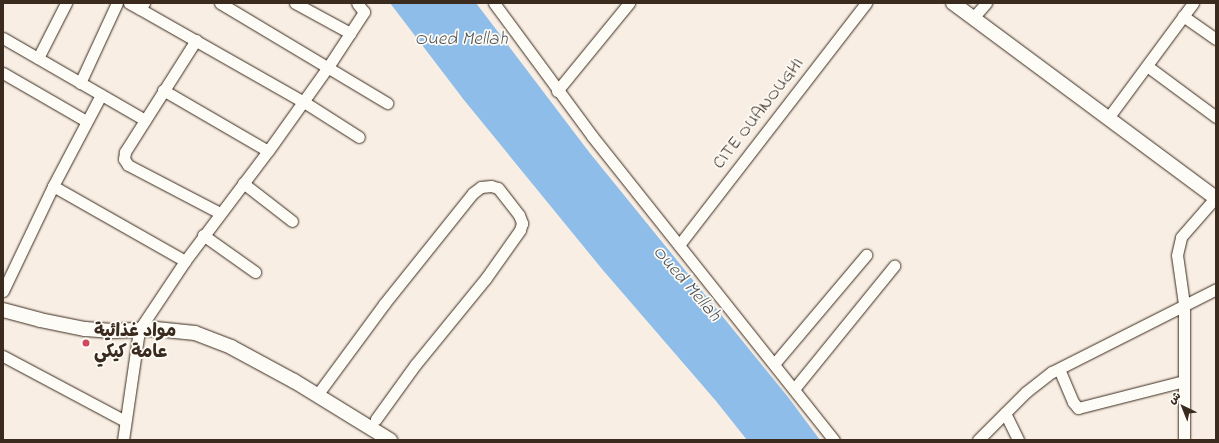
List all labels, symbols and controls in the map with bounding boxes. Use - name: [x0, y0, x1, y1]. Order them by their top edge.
- water label: Oued Mellah: [415, 29, 507, 51]
- street label: CITE OUANOUGHI: [709, 54, 809, 174]
- water label: Oued Mellah: [647, 241, 725, 327]
- place label: مواد غذائية عامة كيكي: [94, 322, 176, 364]
- marker: مواد غذائية عامة كيكي: [81, 338, 91, 348]
- north arrow: [1163, 387, 1203, 427]
- text: ش: [1165, 388, 1185, 408]

